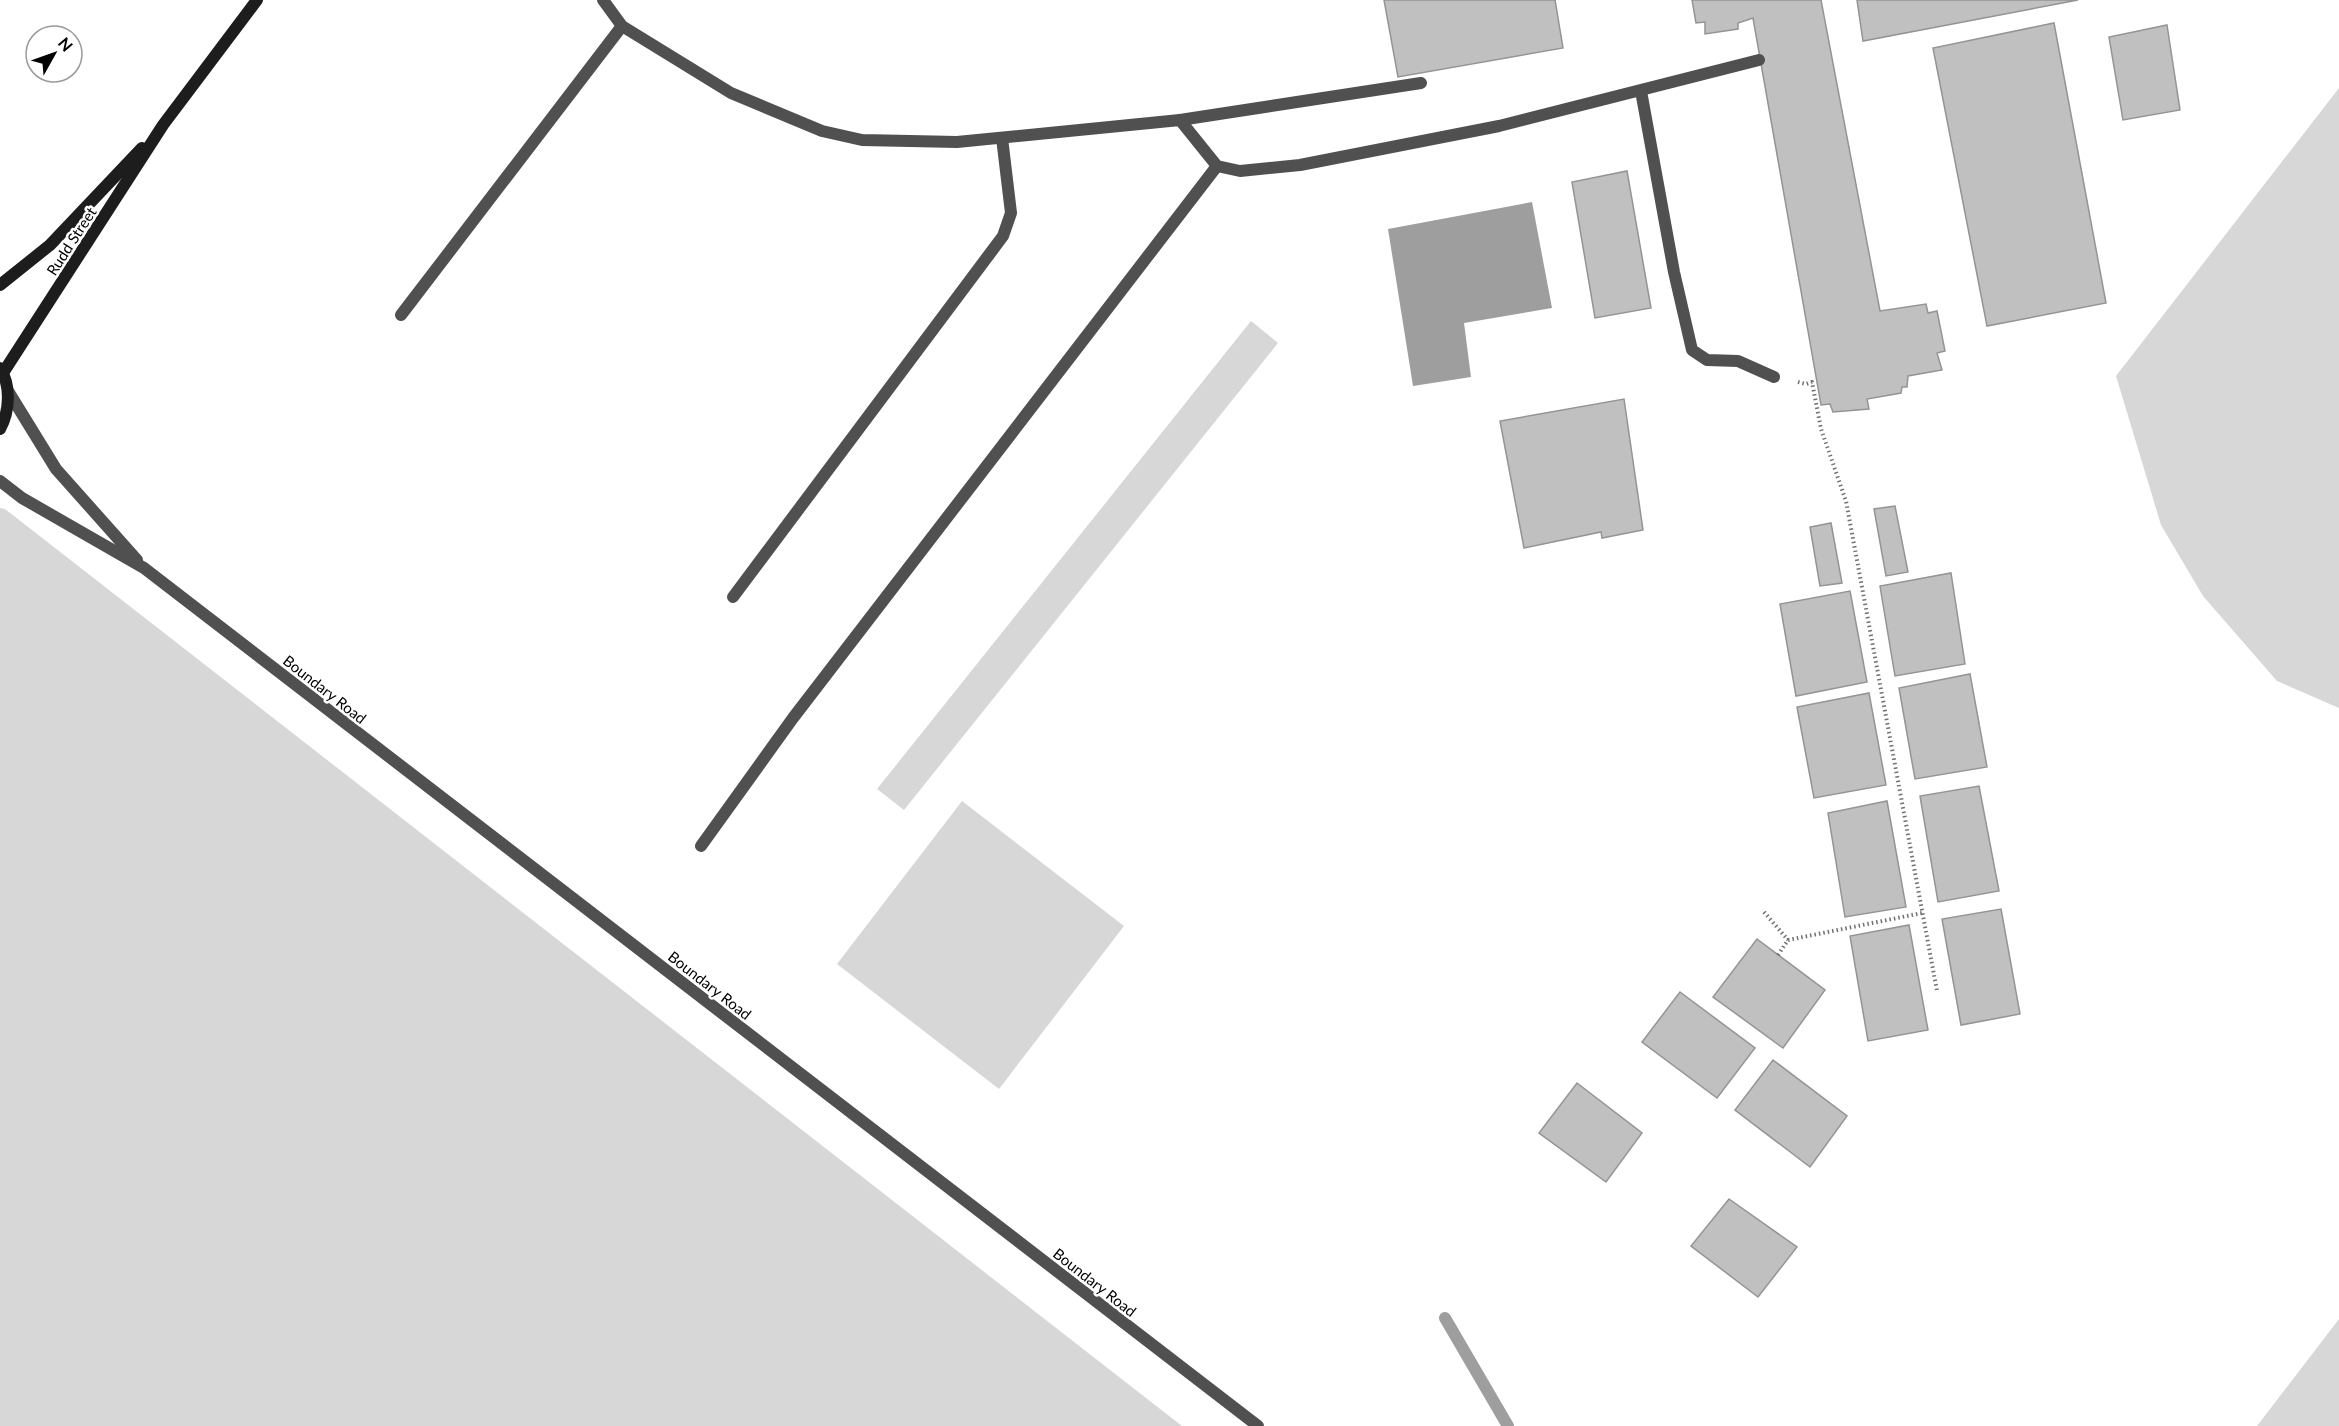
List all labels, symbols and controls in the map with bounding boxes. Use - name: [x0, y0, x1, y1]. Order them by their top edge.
- north arrow: [24, 24, 84, 84]
- text: N: [55, 33, 77, 55]
- street label: Rudd Street: [42, 203, 100, 278]
- street label: Boundary Road: [280, 651, 370, 727]
- street label: Boundary Road: [665, 947, 755, 1023]
- street label: Boundary Road: [1050, 1244, 1140, 1320]

